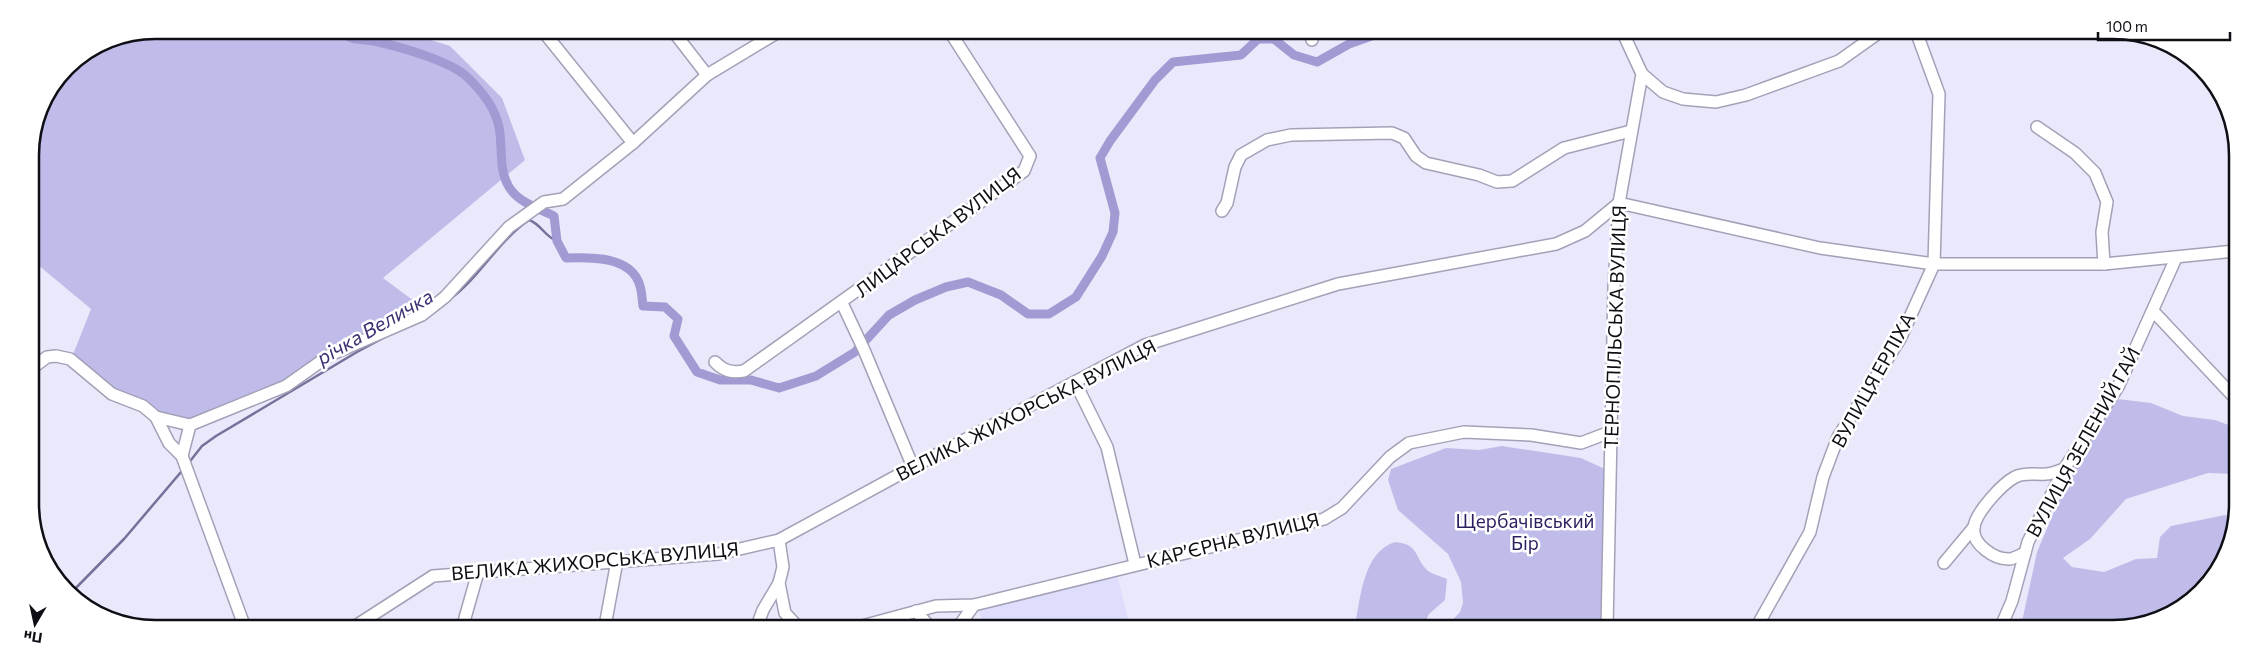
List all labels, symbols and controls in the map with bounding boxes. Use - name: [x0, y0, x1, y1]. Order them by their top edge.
- scale bar: [2098, 10, 2230, 42]
- text: 100 m: [2106, 17, 2148, 35]
- street label: ЛИЦАРСЬКА ВУЛИЦЯ: [850, 162, 1025, 301]
- street label: ТЕРНОПІЛЬСЬКА ВУЛИЦЯ: [1599, 205, 1630, 449]
- water label: річка Величка: [311, 283, 437, 370]
- street label: ВУЛИЦЯ ЕРЛІХА: [1826, 308, 1919, 451]
- street label: ВЕЛИКА ЖИХОРСЬКА ВУЛИЦЯ: [892, 334, 1160, 485]
- street label: ВУЛИЦЯ ЗЕЛЕНИЙ ГАЙ: [2021, 343, 2144, 541]
- street label: КАР’ЄРНА ВУЛИЦЯ: [1144, 507, 1322, 572]
- park label: Щербачівський Бір: [1455, 509, 1595, 554]
- street label: ВЕЛИКА ЖИХОРСЬКА ВУЛИЦЯ: [450, 536, 740, 585]
- north arrow: [10, 599, 60, 649]
- text: Пн: [22, 627, 43, 647]

